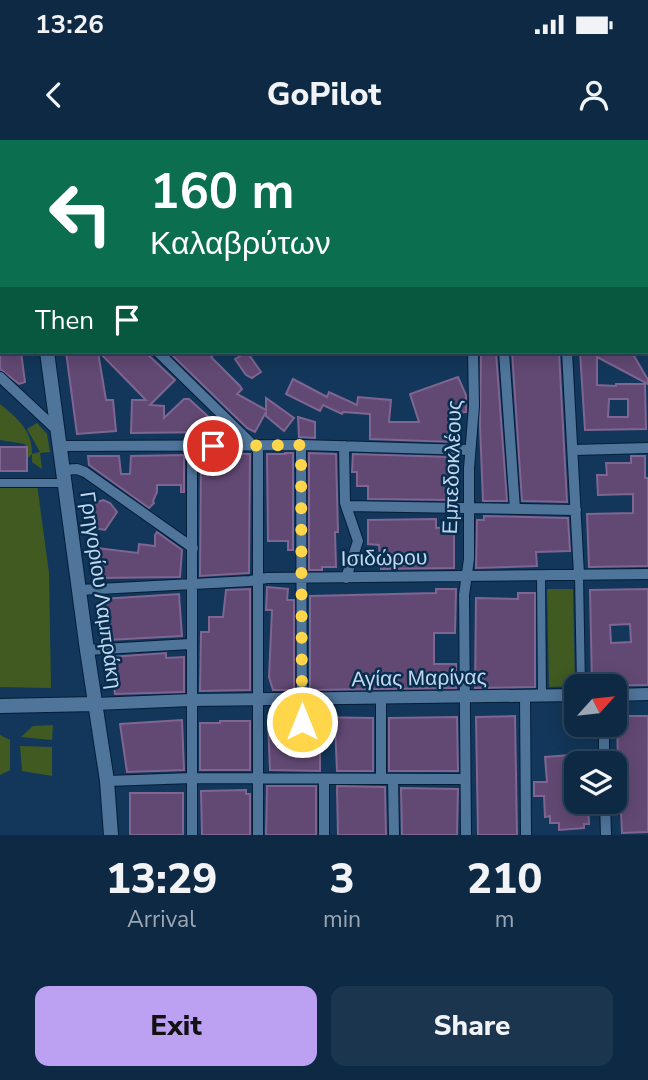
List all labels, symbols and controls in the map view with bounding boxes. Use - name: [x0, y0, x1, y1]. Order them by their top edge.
- text: 13:26: [35, 7, 104, 42]
- text: GoPilot: [267, 73, 381, 116]
- icon: back: [35, 76, 73, 114]
- icon: person: [575, 76, 613, 114]
- text: 160 m: [150, 158, 294, 225]
- icon: left: [35, 168, 126, 259]
- text: Καλαβρύτων: [150, 222, 331, 265]
- icon: arrive: [108, 301, 146, 339]
- text: Then: [35, 303, 94, 338]
- street label: Εμπεδοκλέους: [436, 399, 468, 535]
- pin: [183, 416, 243, 476]
- icon: arrive: [194, 427, 232, 465]
- street label: Γρηγορίου Λαμπράκη: [73, 489, 129, 691]
- street label: Ισιδώρου: [340, 543, 428, 573]
- street label: Αγίας Μαρίνας: [351, 663, 487, 693]
- north arrow: [564, 674, 626, 737]
- map controls: [564, 674, 627, 814]
- position arrow: [265, 685, 339, 759]
- button: layers: [564, 751, 627, 814]
- text: 13:29: [106, 851, 217, 908]
- text: 3: [329, 851, 355, 908]
- text: 210: [467, 851, 542, 908]
- text: Arrival: [127, 904, 196, 935]
- text: min: [323, 904, 361, 935]
- text: m: [495, 904, 514, 935]
- button: Exit: [35, 986, 317, 1066]
- button: Share: [331, 986, 613, 1066]

